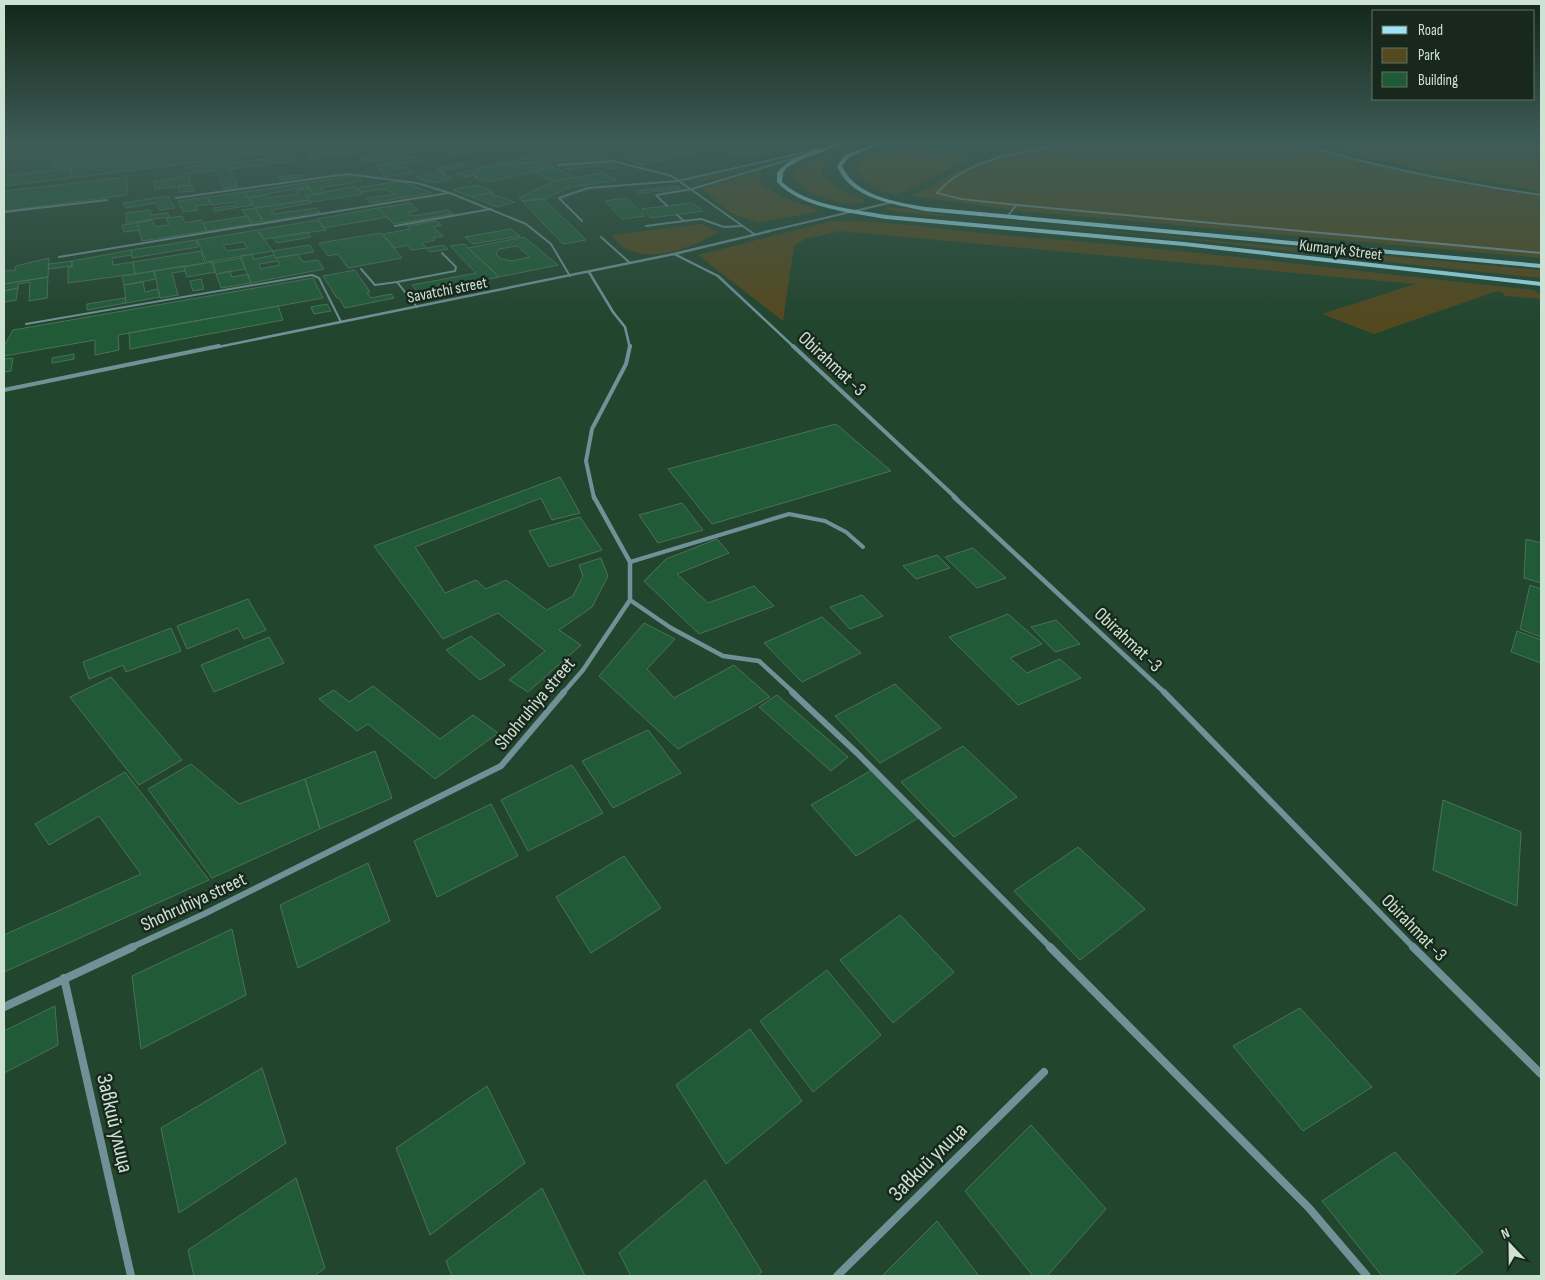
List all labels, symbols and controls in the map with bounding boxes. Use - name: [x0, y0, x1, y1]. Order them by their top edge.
- legend: [1372, 10, 1535, 100]
- text: Road: [1418, 21, 1443, 40]
- text: Park: [1418, 46, 1440, 65]
- text: Building: [1418, 71, 1458, 90]
- street label: Kumaryk Street: [1298, 236, 1384, 265]
- street label: Savatchi street: [406, 273, 489, 308]
- street label: Obirahmat -3: [793, 327, 871, 401]
- street label: Obirahmat -3: [1089, 603, 1167, 677]
- street label: Shohruhiya street: [490, 653, 581, 755]
- street label: Shohruhiya street: [137, 868, 250, 937]
- street label: Obirahmat -3: [1376, 890, 1452, 967]
- street label: Завкий улица: [90, 1071, 139, 1175]
- street label: Завкий улица: [883, 1117, 973, 1207]
- north arrow: [1485, 1220, 1535, 1270]
- text: N: [1499, 1224, 1512, 1243]

